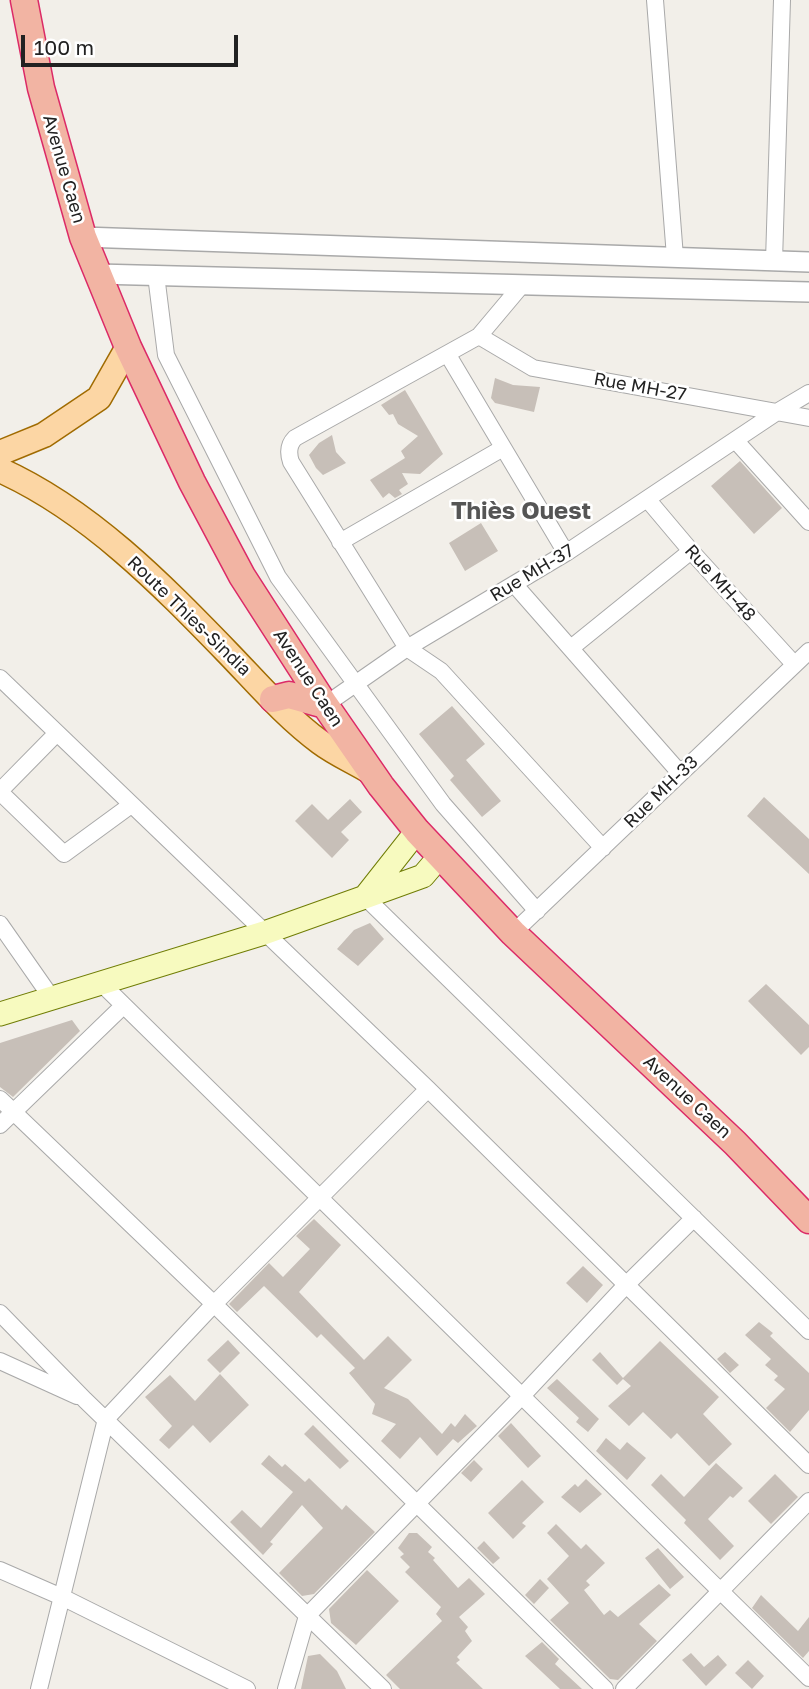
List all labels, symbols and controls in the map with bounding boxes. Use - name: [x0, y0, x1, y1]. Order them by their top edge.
- scale bar: [24, 21, 242, 65]
- text: 100 m: [34, 34, 94, 60]
- street label: Avenue Caen: [38, 112, 90, 226]
- street label: Rue MH-27: [592, 368, 688, 406]
- district label: Thiès Ouest: [451, 497, 591, 525]
- street label: Rue MH-37: [486, 540, 578, 606]
- street label: Rue MH-48: [680, 540, 760, 626]
- street label: Route Thies-Sindia: [123, 552, 255, 680]
- street label: Avenue Caen: [268, 625, 348, 731]
- street label: Rue MH-33: [619, 751, 703, 833]
- street label: Avenue Caen: [639, 1051, 735, 1143]

